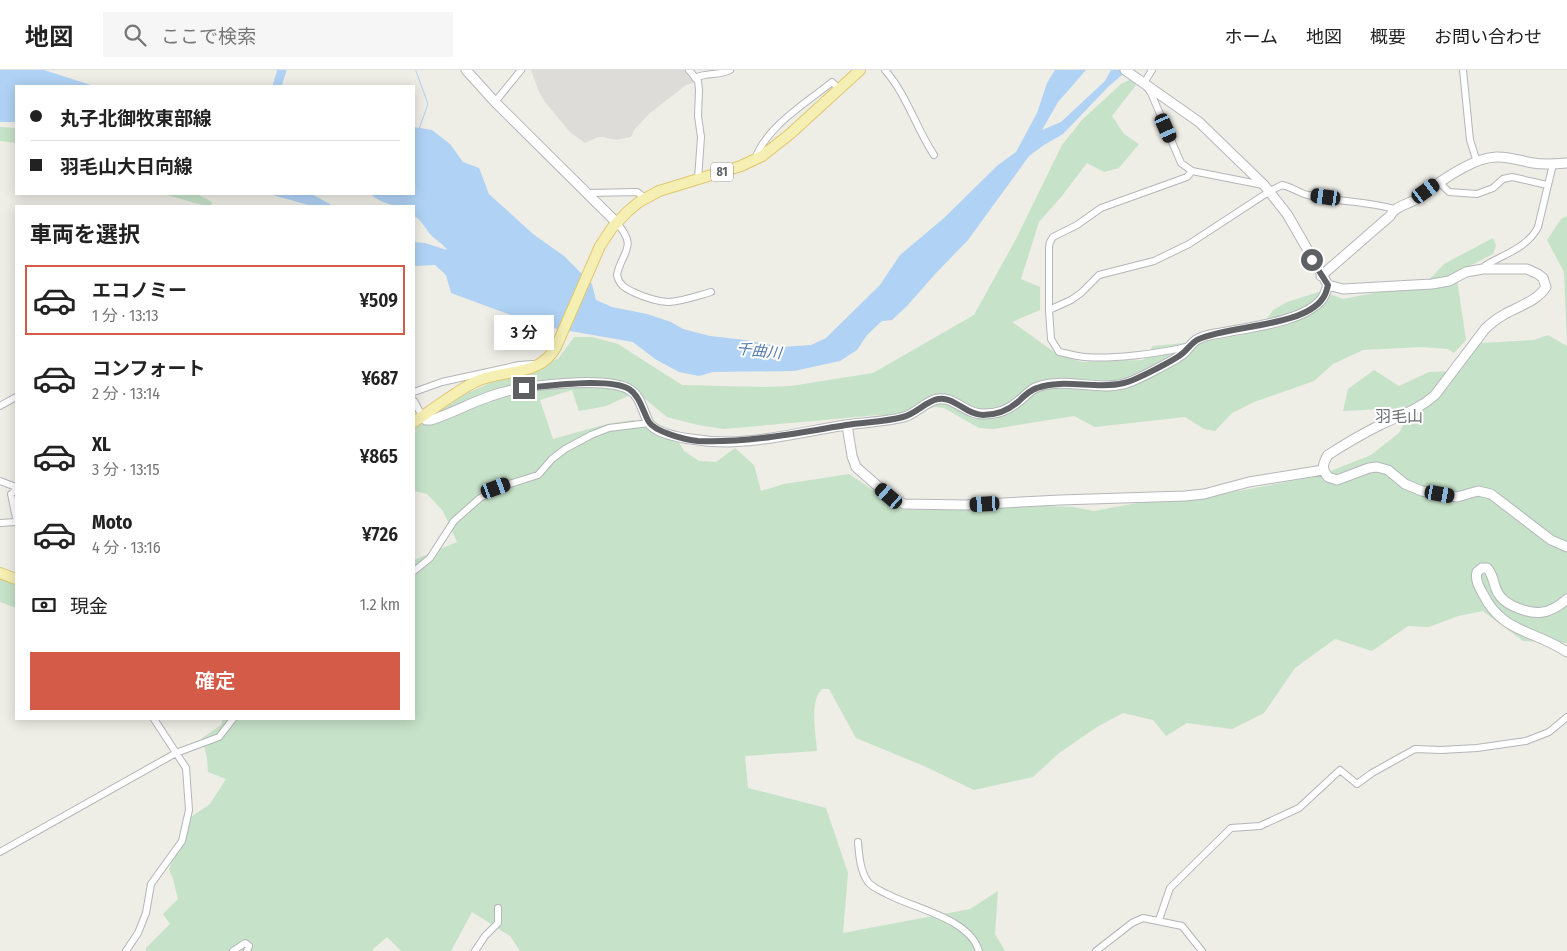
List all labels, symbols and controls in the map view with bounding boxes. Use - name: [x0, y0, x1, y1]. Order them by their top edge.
- search box: [103, 12, 453, 57]
- icon: search: [121, 21, 149, 49]
- text: 地図: [25, 23, 73, 51]
- text: ここで検索: [161, 25, 256, 48]
- text: ホーム: [1225, 26, 1278, 48]
- text: 地図: [1306, 26, 1342, 48]
- text: 概要: [1370, 26, 1406, 48]
- text: お問い合わせ: [1434, 26, 1542, 48]
- text: 丸子北御牧東部線: [60, 107, 212, 130]
- car: [1153, 111, 1178, 145]
- text: 羽毛山大日向線: [60, 155, 193, 178]
- road number: 81: [711, 162, 733, 181]
- car: [1409, 176, 1442, 206]
- car: [1310, 187, 1341, 207]
- text: 車両を選択: [30, 221, 140, 248]
- route start: [1301, 249, 1323, 271]
- icon: car: [32, 278, 77, 323]
- text: エコノミー: [92, 279, 187, 302]
- text: ¥509: [360, 289, 398, 312]
- text: 1 分 · 13:13: [92, 306, 159, 325]
- callout: 3 分: [494, 316, 554, 350]
- text: 3 分: [511, 323, 537, 342]
- water label: 千曲川: [736, 340, 784, 363]
- icon: car: [32, 356, 77, 401]
- text: コンフォート: [92, 357, 205, 380]
- text: ¥687: [361, 367, 398, 390]
- route end: [513, 377, 535, 399]
- text: 2 分 · 13:14: [92, 384, 160, 403]
- district label: 羽毛山: [1375, 407, 1423, 426]
- text: XL: [92, 433, 111, 456]
- icon: car: [32, 434, 77, 479]
- text: ¥865: [360, 445, 398, 468]
- text: 3 分 · 13:15: [92, 460, 160, 479]
- car: [479, 476, 512, 500]
- car: [872, 480, 905, 512]
- car: [1423, 484, 1456, 504]
- car: [969, 496, 1000, 512]
- text: Moto: [92, 511, 132, 534]
- icon: car: [32, 512, 77, 557]
- text: ¥726: [362, 523, 398, 546]
- text: 4 分 · 13:16: [92, 538, 161, 557]
- icon: cash: [30, 591, 58, 619]
- text: 現金: [70, 595, 108, 618]
- text: 1.2 km: [360, 595, 400, 614]
- button: 確定: [30, 652, 400, 710]

